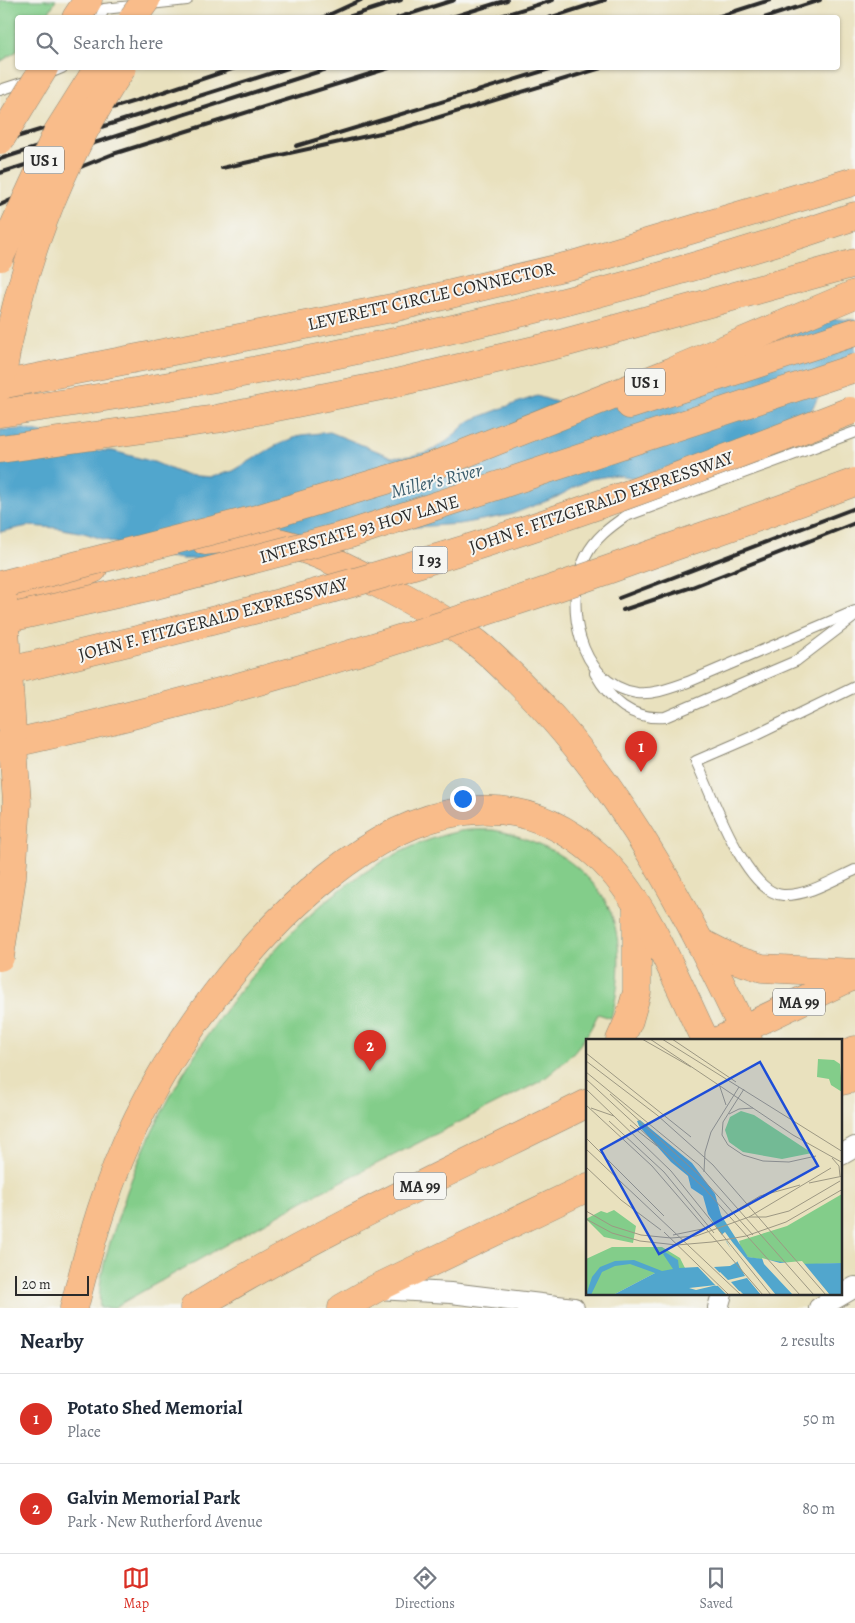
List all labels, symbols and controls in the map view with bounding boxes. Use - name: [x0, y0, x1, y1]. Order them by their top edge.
- search box: [15, 15, 840, 70]
- icon: search: [33, 29, 61, 57]
- text: Search here: [73, 30, 163, 56]
- road number: US 1: [24, 146, 64, 174]
- street label: LEVERETT CIRCLE CONNECTOR: [305, 256, 557, 336]
- road number: US 1: [625, 368, 665, 396]
- street label: JOHN F. FITZGERALD EXPRESSWAY: [466, 445, 737, 559]
- water label: Miller's River: [388, 457, 486, 505]
- street label: INTERSTATE 93 HOV LANE: [256, 489, 462, 569]
- road number: I 93: [412, 546, 448, 574]
- street label: JOHN F. FITZGERALD EXPRESSWAY: [76, 571, 352, 667]
- pin: 1: [625, 731, 657, 772]
- your location: [450, 786, 476, 812]
- road number: MA 99: [773, 989, 825, 1016]
- pin: 2: [354, 1030, 386, 1071]
- inset map: [586, 1039, 842, 1296]
- road number: MA 99: [394, 1172, 446, 1200]
- scale bar: [15, 1273, 89, 1296]
- text: 20 m: [22, 1275, 51, 1294]
- text: Nearby: [20, 1327, 83, 1355]
- text: 2 results: [780, 1330, 835, 1352]
- text: Potato Shed Memorial: [67, 1395, 242, 1421]
- text: 1: [33, 1408, 39, 1430]
- text: 50 m: [803, 1408, 835, 1430]
- text: Place: [67, 1421, 101, 1443]
- text: Galvin Memorial Park: [67, 1485, 240, 1511]
- text: 2: [32, 1498, 40, 1520]
- text: 80 m: [802, 1498, 835, 1520]
- text: Park · New Rutherford Avenue: [67, 1511, 263, 1533]
- tab: Map: [122, 1564, 150, 1613]
- tab: Directions: [395, 1564, 455, 1613]
- tab: Saved: [700, 1564, 733, 1613]

